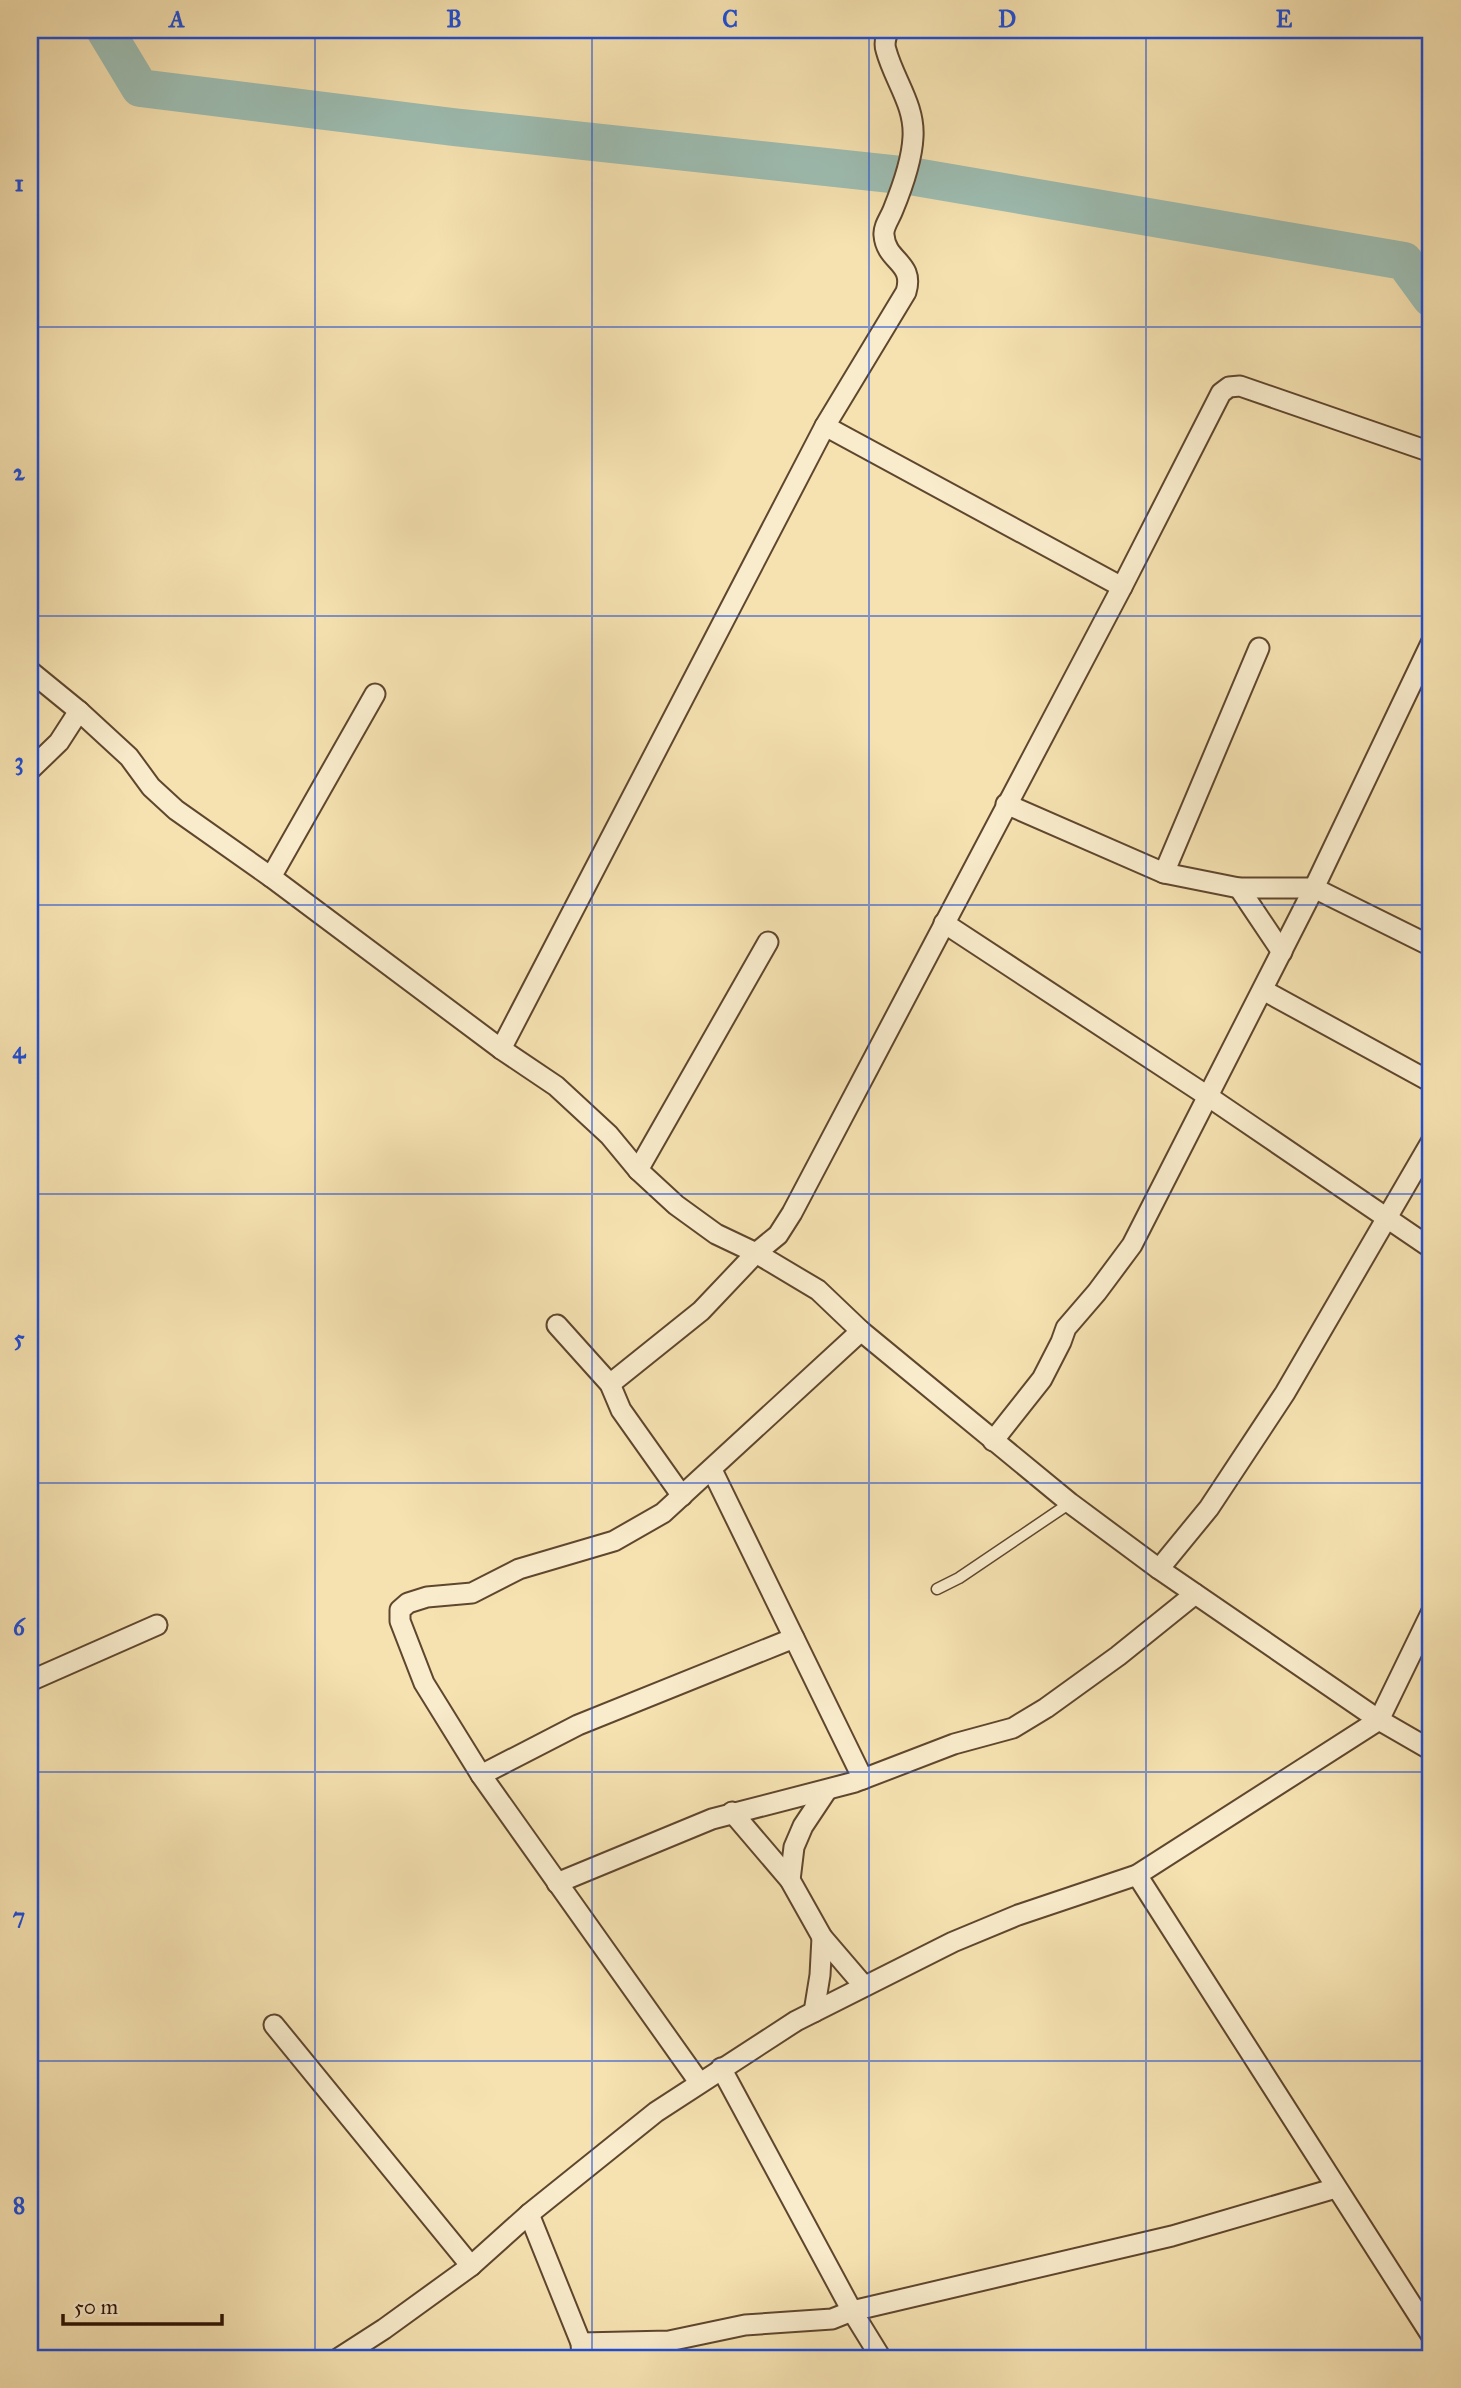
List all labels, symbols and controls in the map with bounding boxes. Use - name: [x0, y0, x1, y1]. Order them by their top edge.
- text: A: [167, 5, 185, 33]
- text: B: [446, 5, 462, 33]
- text: C: [722, 5, 738, 33]
- text: D: [998, 5, 1016, 33]
- text: E: [1276, 5, 1293, 33]
- text: 1: [14, 169, 24, 197]
- text: 2: [13, 458, 25, 486]
- text: 3: [14, 747, 24, 776]
- text: 4: [13, 1036, 27, 1064]
- text: 5: [14, 1324, 25, 1352]
- text: 6: [13, 1613, 26, 1641]
- text: 7: [13, 1902, 25, 1930]
- text: 8: [13, 2191, 25, 2219]
- scale bar: [63, 2283, 222, 2327]
- text: 50 m: [74, 2294, 119, 2320]

